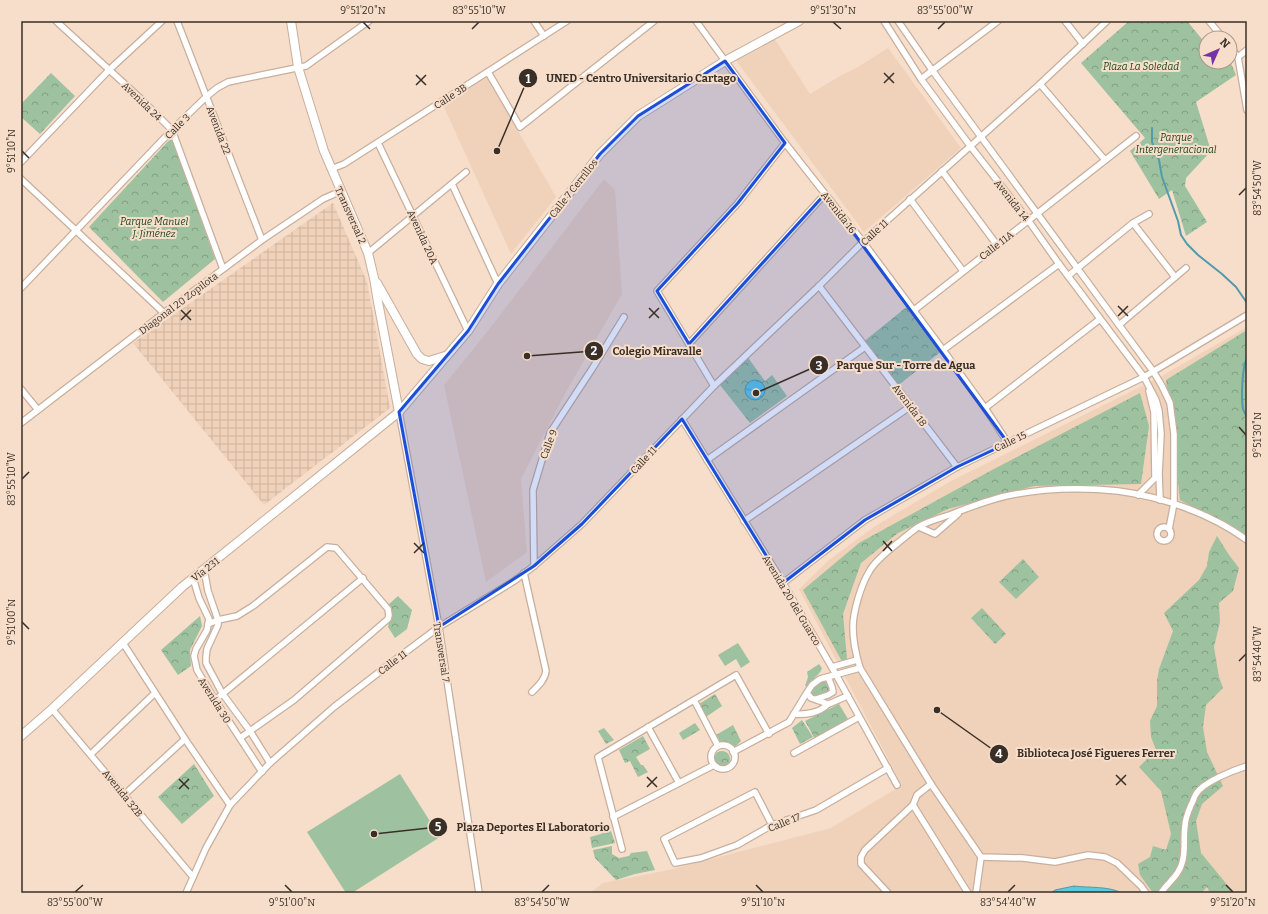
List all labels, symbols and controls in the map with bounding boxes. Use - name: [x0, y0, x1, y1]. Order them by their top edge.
- text: 9°51'20"N: [340, 5, 386, 17]
- text: 83°55'10"W: [452, 5, 507, 17]
- text: 9°51'30"N: [810, 5, 856, 17]
- text: 83°55'00"W: [917, 5, 974, 17]
- north arrow: [1198, 30, 1238, 70]
- text: N: [1217, 36, 1233, 51]
- park label: Plaza La Soledad: [1103, 61, 1179, 73]
- callout: UNED - Centro Universitario Cartago: [518, 67, 744, 90]
- text: 1: [525, 72, 531, 86]
- text: UNED - Centro Universitario Cartago: [546, 72, 736, 85]
- street label: Avenida 24: [119, 80, 164, 124]
- street label: Calle 3B: [432, 82, 469, 112]
- street label: Avenida 22: [203, 105, 233, 156]
- street label: Calle 3: [163, 111, 193, 142]
- text: 9°51'10"N: [6, 129, 18, 173]
- park label: Parque Intergeneracional: [1135, 132, 1217, 156]
- street label: Calle 7 Cerrillos: [547, 157, 601, 220]
- text: 83°54'50"W: [1252, 160, 1264, 216]
- street label: Avenida 14: [991, 177, 1031, 224]
- street label: Transversal 2: [332, 185, 368, 246]
- street label: Avenida 16: [818, 189, 858, 236]
- street label: Avenida 20A: [404, 208, 440, 267]
- park label: Parque Manuel J. Jiménez: [120, 216, 188, 240]
- street label: Calle 11: [858, 217, 891, 248]
- street label: Calle 11A: [977, 228, 1017, 263]
- street label: Diagonal 20 Zopilota: [137, 270, 221, 337]
- callout: Colegio Miravalle: [584, 340, 709, 363]
- text: 2: [591, 344, 598, 358]
- text: Colegio Miravalle: [612, 345, 702, 358]
- callout: Parque Sur - Torre de Agua: [809, 354, 984, 377]
- text: 3: [816, 359, 823, 373]
- text: Parque Sur - Torre de Agua: [836, 359, 976, 372]
- street label: Avenida 18: [889, 382, 929, 429]
- text: 9°51'30"N: [1252, 412, 1264, 458]
- street label: Calle 9: [538, 428, 560, 461]
- street label: Calle 15: [992, 429, 1029, 455]
- street label: Calle 11: [628, 444, 659, 477]
- text: 83°55'10"W: [6, 451, 18, 506]
- street label: Avenida 20 del Guarco: [759, 553, 823, 648]
- street label: Vía 231: [189, 554, 222, 584]
- text: 9°51'00"N: [6, 599, 18, 645]
- street label: Transversal 7: [430, 621, 452, 683]
- text: 83°54'40"W: [1252, 625, 1264, 682]
- street label: Calle 11: [376, 648, 409, 678]
- street label: Avenida 30: [195, 675, 233, 726]
- callout: Biblioteca José Figueres Ferrer: [989, 742, 1183, 765]
- text: 4: [995, 747, 1003, 761]
- text: Biblioteca José Figueres Ferrer: [1017, 747, 1176, 760]
- street label: Avenida 32B: [100, 768, 145, 820]
- street label: Calle 17: [766, 811, 802, 835]
- callout: Plaza Deportes El Laboratorio: [428, 816, 617, 839]
- text: 5: [435, 820, 442, 834]
- text: Plaza Deportes El Laboratorio: [456, 821, 610, 834]
- text: 83°55'00"W: [47, 897, 104, 909]
- text: 9°51'00"N: [269, 897, 315, 909]
- text: 83°54'50"W: [514, 897, 570, 909]
- text: 9°51'10"N: [741, 897, 785, 909]
- text: 83°54'40"W: [980, 897, 1037, 909]
- text: 9°51'20"N: [1210, 897, 1256, 909]

